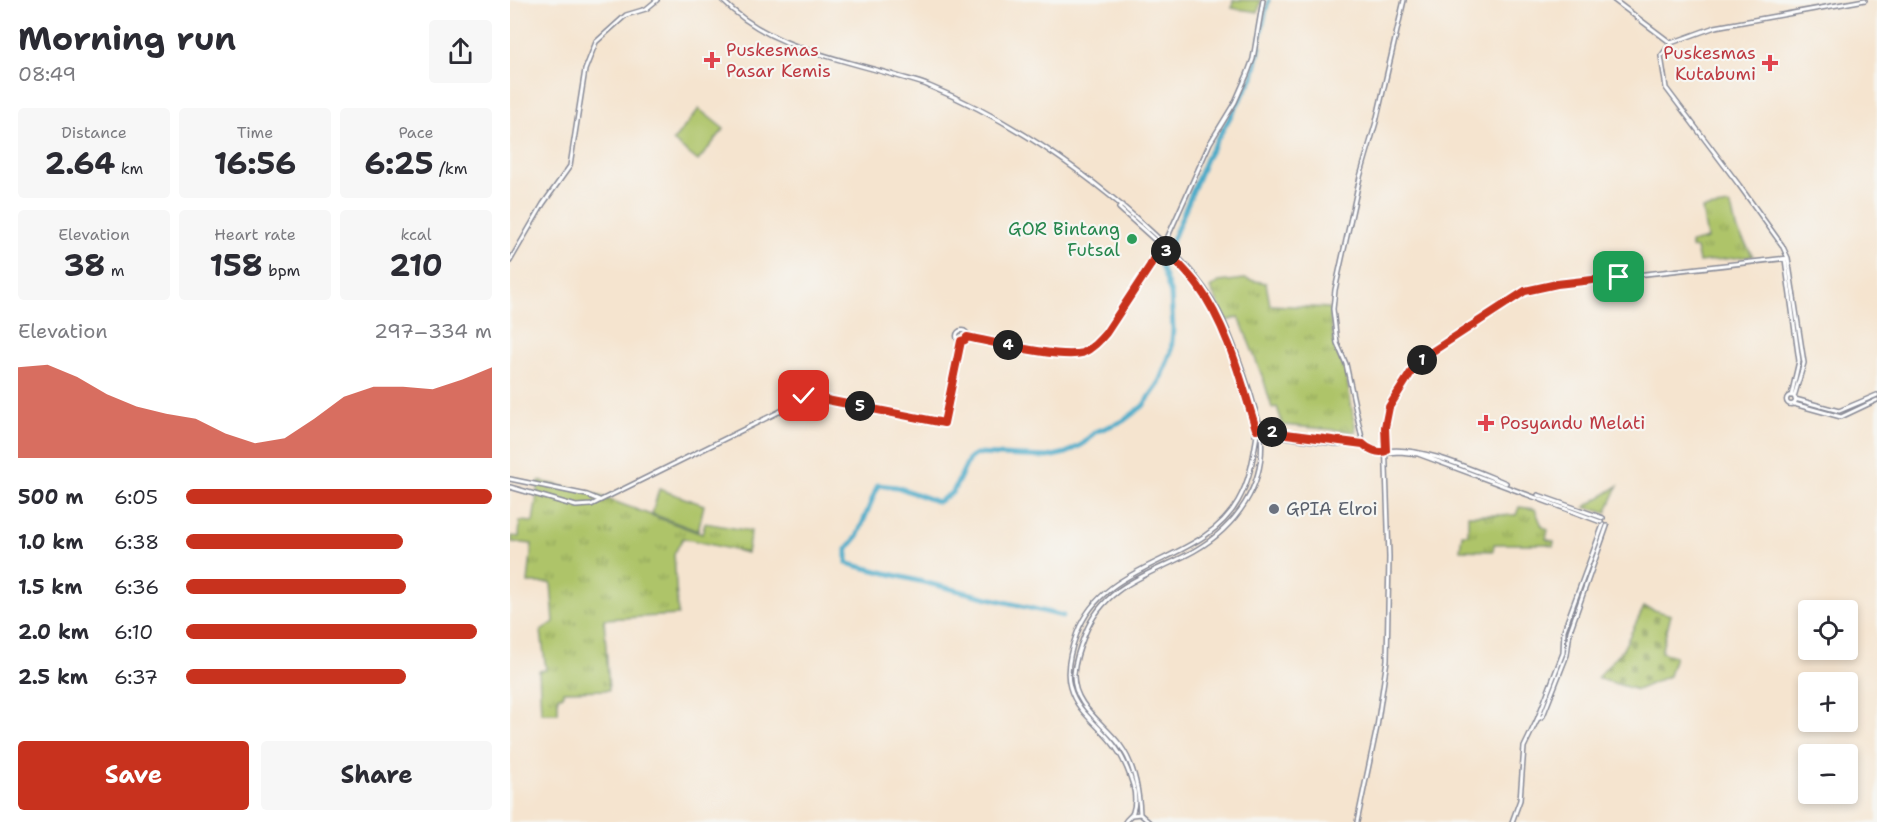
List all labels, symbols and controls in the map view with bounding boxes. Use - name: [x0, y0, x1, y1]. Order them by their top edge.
- text: Morning run: [18, 16, 236, 61]
- button: share: [429, 20, 492, 83]
- place label: Puskesmas Pasar Kemis: [726, 38, 831, 83]
- place label: Puskesmas Kutabumi: [1663, 41, 1756, 86]
- marker: Puskesmas Pasar Kemis: [703, 51, 721, 69]
- marker: Puskesmas Kutabumi: [1761, 54, 1779, 72]
- text: 08:49: [18, 61, 76, 87]
- text: Distance: [61, 122, 127, 143]
- text: Time: [237, 122, 273, 143]
- text: Pace: [398, 122, 434, 143]
- text: 2.64: [45, 143, 115, 184]
- text: 16:56: [214, 143, 296, 184]
- text: 6:25: [365, 143, 433, 184]
- text: km: [115, 158, 143, 179]
- text: /km: [433, 158, 467, 179]
- place label: GOR Bintang Futsal: [1008, 217, 1121, 262]
- text: Elevation: [58, 224, 130, 245]
- text: Heart rate: [214, 224, 296, 245]
- text: kcal: [400, 224, 432, 245]
- marker: GOR Bintang Futsal: [1125, 232, 1139, 246]
- pin: 3: [1151, 236, 1181, 266]
- text: 3: [1160, 240, 1172, 261]
- text: 38: [63, 245, 105, 286]
- text: 158: [210, 245, 263, 286]
- text: 210: [389, 245, 443, 286]
- pin: [1593, 251, 1644, 302]
- text: m: [105, 260, 125, 281]
- text: bpm: [263, 260, 300, 281]
- icon: arrive: [1602, 260, 1635, 293]
- text: Elevation: [18, 318, 108, 344]
- text: 297–334 m: [374, 318, 492, 344]
- pin: 4: [993, 330, 1023, 360]
- text: 4: [1002, 334, 1014, 355]
- pin: 1: [1407, 345, 1437, 375]
- text: 1: [1418, 349, 1426, 370]
- pin: [778, 370, 829, 421]
- icon: check: [787, 379, 820, 412]
- pin: 5: [845, 391, 875, 421]
- text: 5: [855, 395, 865, 416]
- place label: Posyandu Melati: [1500, 411, 1645, 435]
- marker: Posyandu Melati: [1477, 414, 1495, 432]
- pin: 2: [1257, 417, 1287, 447]
- text: 2: [1266, 421, 1278, 442]
- text: 500 m: [18, 484, 84, 510]
- text: 6:05: [114, 484, 158, 510]
- place label: GPIA Elroi: [1286, 497, 1378, 521]
- marker: GPIA Elroi: [1267, 502, 1281, 516]
- text: 1.0 km: [18, 529, 83, 555]
- text: 6:38: [114, 529, 159, 555]
- text: 1.5 km: [18, 574, 82, 600]
- text: 6:36: [114, 574, 159, 600]
- map controls: [1798, 600, 1858, 804]
- button: locate: [1798, 600, 1858, 660]
- text: 2.0 km: [18, 619, 89, 645]
- text: 6:10: [114, 619, 153, 645]
- text: 2.5 km: [18, 664, 88, 690]
- text: 6:37: [114, 664, 158, 690]
- button: +: [1798, 672, 1858, 732]
- button: Save: [18, 741, 249, 810]
- button: Share: [261, 741, 492, 810]
- button: −: [1798, 744, 1858, 804]

